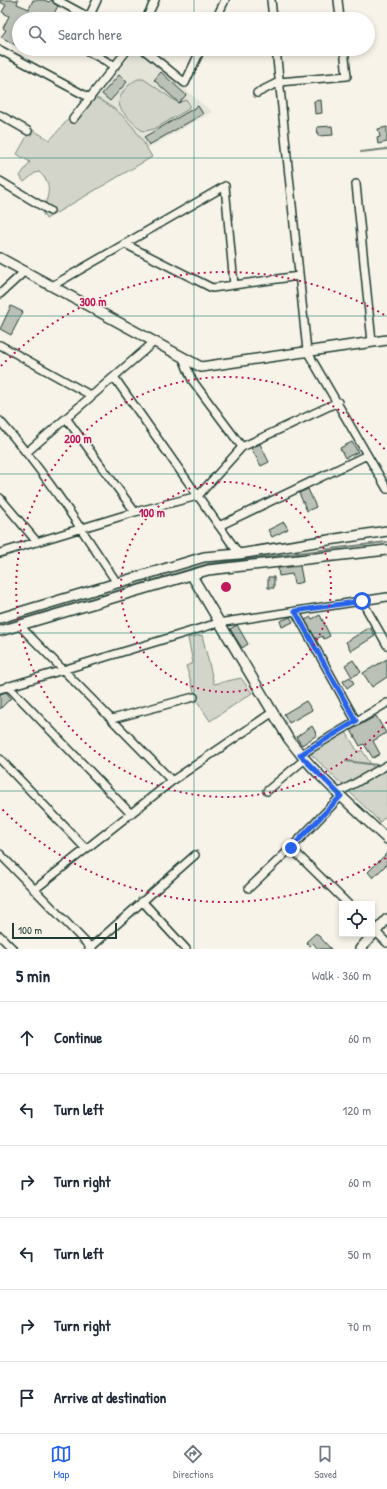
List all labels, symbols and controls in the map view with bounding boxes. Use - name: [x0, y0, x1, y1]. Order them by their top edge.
- search box: [12, 12, 375, 56]
- icon: search: [26, 23, 48, 45]
- text: Search here: [58, 24, 122, 45]
- text: 300 m: [79, 293, 107, 310]
- text: 200 m: [64, 430, 92, 447]
- text: 100 m: [139, 504, 165, 521]
- centre of rings: [219, 580, 233, 594]
- route start: [353, 592, 371, 610]
- route end: [282, 839, 300, 857]
- map controls: [339, 901, 375, 937]
- button: locate: [339, 901, 375, 937]
- scale bar: [12, 921, 117, 940]
- text: 100 m: [18, 923, 42, 937]
- text: 5 min: [16, 964, 50, 987]
- text: Walk · 360 m: [312, 966, 371, 984]
- icon: ahead: [16, 1027, 38, 1049]
- text: Continue: [54, 1027, 102, 1048]
- text: 60 m: [348, 1029, 371, 1047]
- icon: left: [16, 1099, 38, 1121]
- text: Turn left: [54, 1099, 104, 1120]
- text: 120 m: [343, 1101, 371, 1119]
- icon: right: [16, 1171, 38, 1193]
- text: Turn right: [54, 1171, 110, 1192]
- text: 60 m: [348, 1173, 371, 1191]
- icon: left: [16, 1243, 38, 1265]
- text: Turn left: [54, 1243, 104, 1264]
- text: 50 m: [348, 1245, 371, 1263]
- icon: right: [16, 1315, 38, 1337]
- text: Turn right: [54, 1315, 110, 1336]
- text: 70 m: [347, 1317, 371, 1335]
- icon: arrive: [16, 1387, 38, 1409]
- text: Arrive at destination: [54, 1387, 166, 1408]
- tab: Map: [50, 1443, 72, 1481]
- tab: Directions: [173, 1443, 214, 1481]
- tab: Saved: [314, 1443, 337, 1481]

